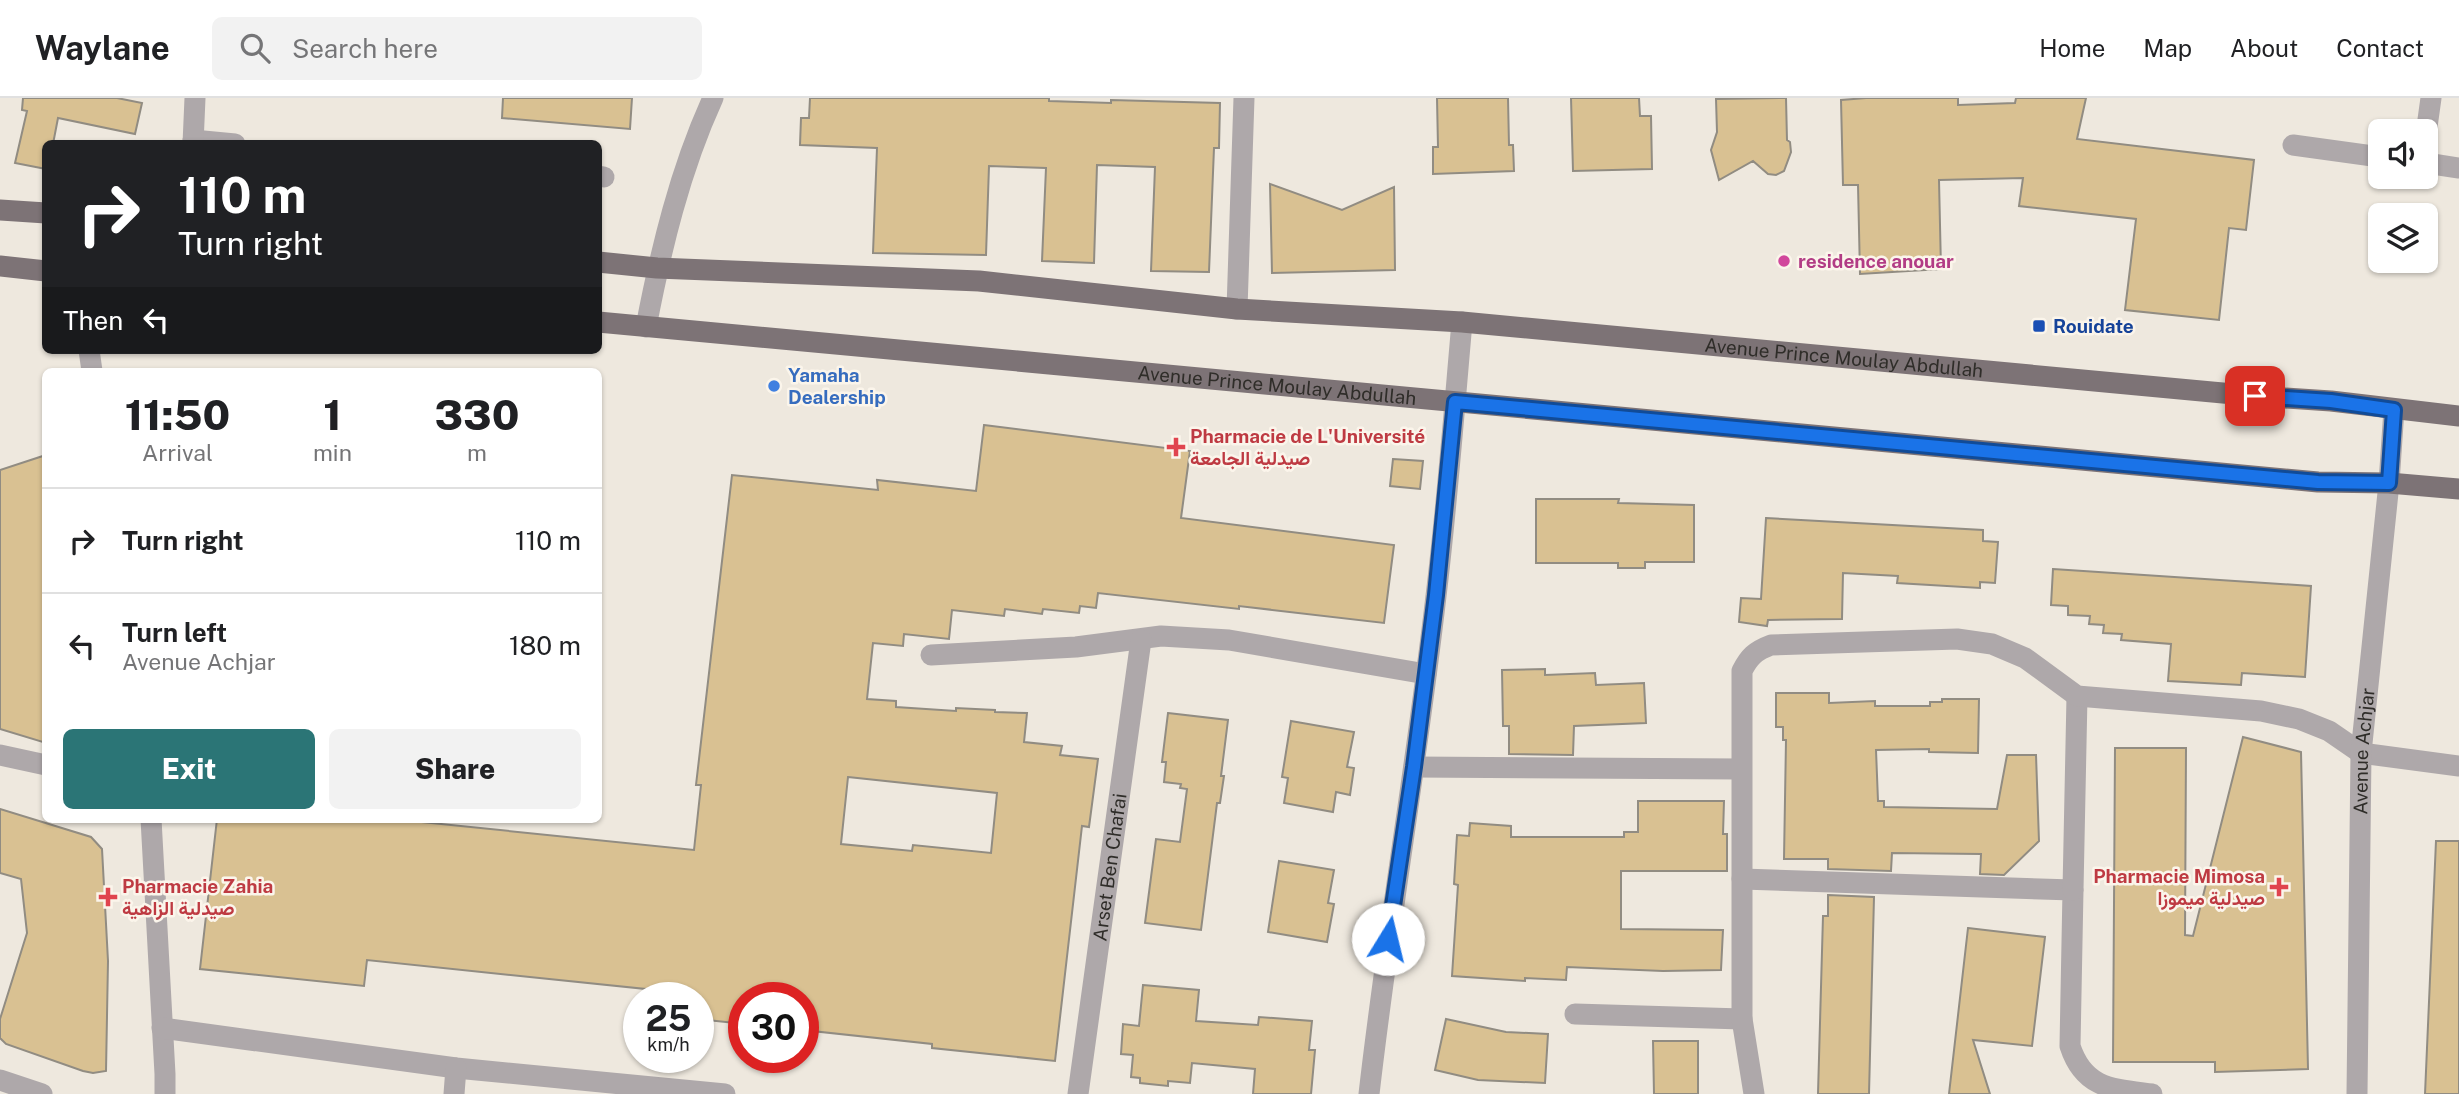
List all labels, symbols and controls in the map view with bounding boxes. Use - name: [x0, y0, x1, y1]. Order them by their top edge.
- search box: [212, 17, 702, 80]
- text: Waylane: [35, 29, 170, 67]
- icon: search: [236, 29, 274, 67]
- text: Search here: [292, 33, 438, 64]
- text: Home: [2039, 34, 2105, 62]
- text: Map: [2143, 34, 2192, 62]
- text: About: [2230, 34, 2298, 62]
- text: Contact: [2336, 34, 2424, 62]
- map controls: [2368, 119, 2438, 273]
- button: sound: [2368, 119, 2438, 189]
- text: 110 m: [178, 166, 306, 224]
- icon: right: [63, 168, 154, 259]
- button: layers: [2368, 203, 2438, 273]
- text: Turn right: [178, 225, 323, 262]
- place label: residence anouar: [1798, 250, 1954, 272]
- marker: residence anouar: [1776, 253, 1792, 269]
- icon: left: [137, 301, 175, 339]
- text: Then: [63, 305, 123, 336]
- place label: Rouidate: [2053, 315, 2134, 337]
- marker: Rouidate: [2031, 318, 2047, 334]
- street label: Avenue Prince Moulay Abdullah: [1704, 334, 1984, 382]
- street label: Avenue Prince Moulay Abdullah: [1137, 361, 1417, 409]
- place label: Yamaha Dealership: [788, 364, 886, 408]
- pin: [2225, 366, 2285, 426]
- icon: arrive: [2236, 377, 2274, 415]
- marker: Yamaha Dealership: [766, 378, 782, 394]
- text: 11:50: [125, 390, 230, 439]
- text: 1: [323, 390, 342, 439]
- text: 330: [435, 390, 519, 439]
- place label: Pharmacie de L'Université صيدلية الجامعة: [1190, 425, 1425, 470]
- text: Arrival: [142, 439, 213, 466]
- text: min: [313, 439, 352, 466]
- text: m: [467, 439, 487, 466]
- marker: Pharmacie de L'Université صيدلية الجامعة: [1168, 439, 1184, 455]
- icon: right: [63, 522, 101, 560]
- text: Turn right: [122, 525, 244, 556]
- text: 110 m: [515, 525, 581, 556]
- text: Turn left: [122, 617, 227, 648]
- icon: left: [63, 627, 101, 665]
- text: 180 m: [509, 630, 581, 661]
- text: Avenue Achjar: [122, 648, 276, 675]
- street label: Avenue Achjar: [2349, 687, 2379, 815]
- button: Exit: [63, 729, 315, 809]
- button: Share: [329, 729, 581, 809]
- street label: Arset Ben Chafai: [1088, 792, 1131, 943]
- place label: Pharmacie Mimosa صيدلية ميموزا: [2093, 865, 2265, 911]
- place label: Pharmacie Zahia صيدلية الزاهية: [122, 875, 273, 921]
- marker: Pharmacie Mimosa صيدلية ميموزا: [2271, 879, 2287, 895]
- marker: Pharmacie Zahia صيدلية الزاهية: [100, 889, 116, 905]
- position arrow: [1351, 902, 1425, 976]
- speed limit sign: 30: [728, 982, 819, 1073]
- text: 25: [646, 998, 691, 1039]
- text: km/h: [647, 1034, 690, 1055]

